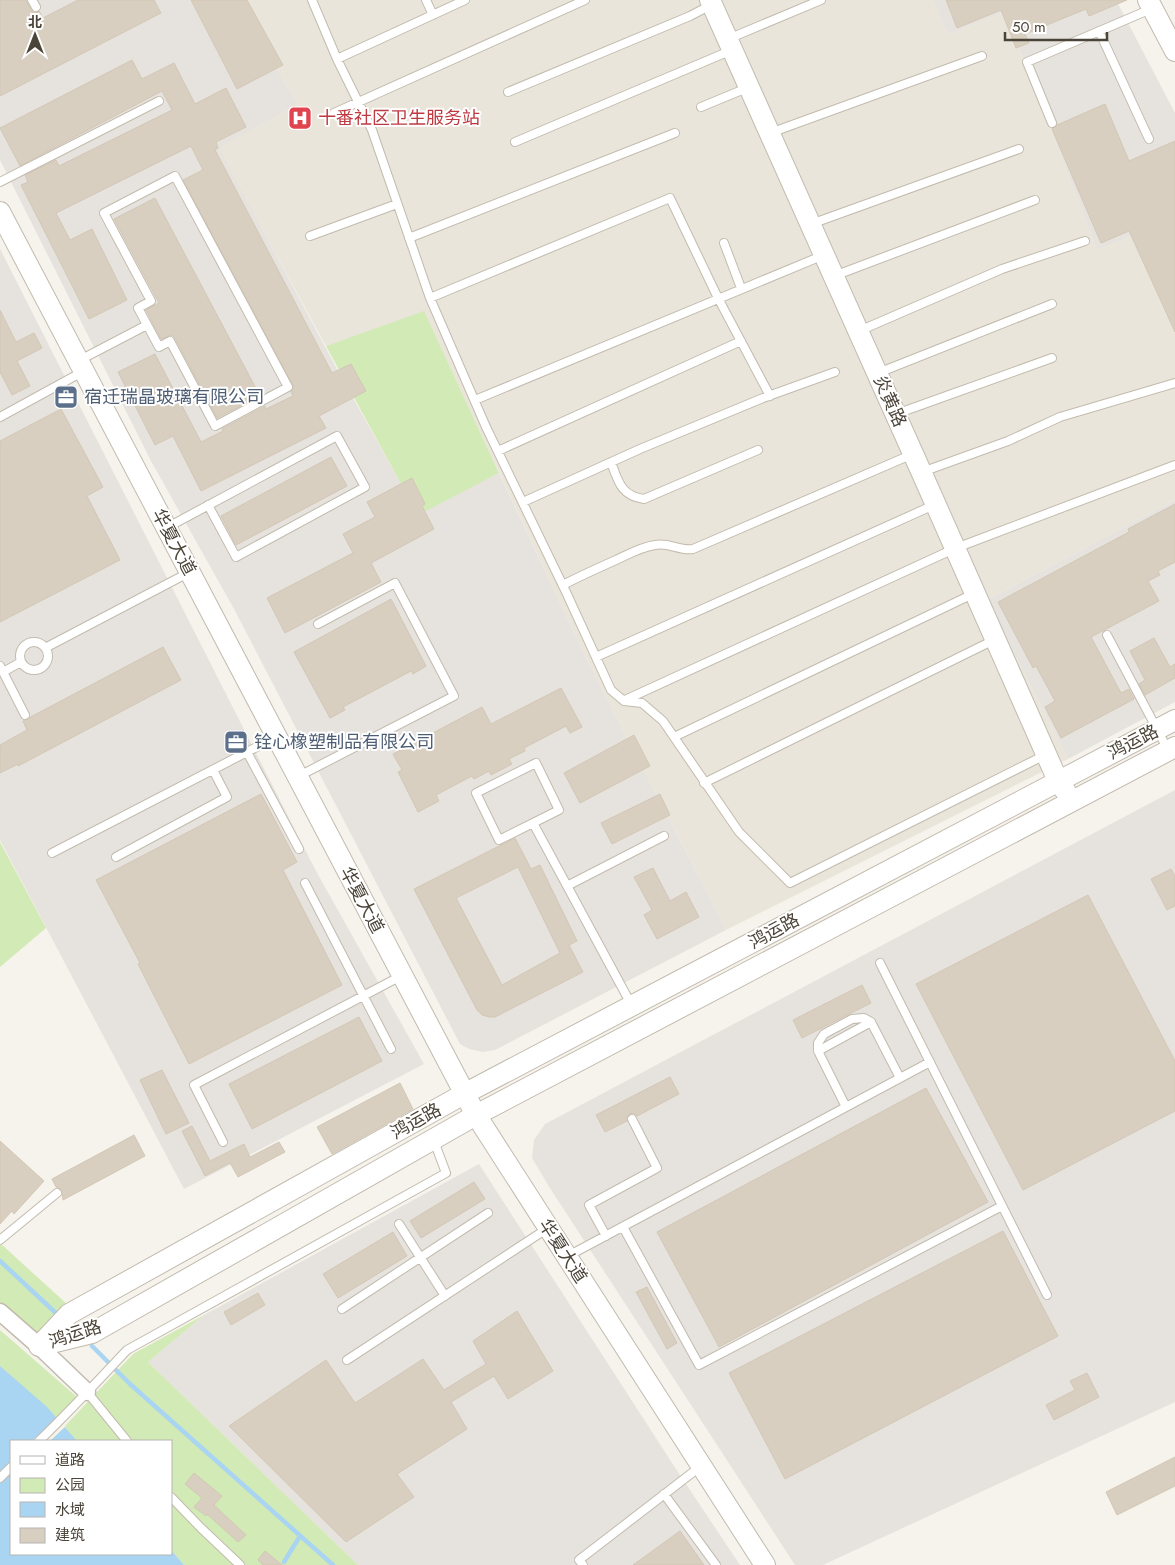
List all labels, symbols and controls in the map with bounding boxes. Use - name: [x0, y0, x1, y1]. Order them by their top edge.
- north arrow: [10, 10, 60, 60]
- scale bar: [1005, 10, 1108, 42]
- text: 北: [28, 12, 42, 32]
- text: 50 m: [1012, 16, 1046, 38]
- hospital icon: 十番社区卫生服务站: [287, 105, 313, 131]
- place label: 十番社区卫生服务站: [318, 105, 480, 131]
- street label: 炎黄路: [867, 371, 913, 431]
- office icon: 宿迁瑞晶玻璃有限公司: [53, 384, 79, 410]
- place label: 宿迁瑞晶玻璃有限公司: [84, 384, 264, 410]
- street label: 华夏大道: [146, 504, 202, 580]
- street label: 鸿运路: [1103, 718, 1163, 766]
- office icon: 铨心橡塑制品有限公司: [223, 729, 249, 755]
- place label: 铨心橡塑制品有限公司: [254, 729, 434, 755]
- street label: 华夏大道: [334, 862, 390, 938]
- street label: 鸿运路: [744, 907, 804, 955]
- street label: 鸿运路: [386, 1097, 446, 1145]
- street label: 华夏大道: [532, 1214, 594, 1288]
- street label: 鸿运路: [45, 1313, 105, 1355]
- legend: [10, 1440, 172, 1555]
- text: 道路: [55, 1449, 85, 1471]
- text: 公园: [55, 1474, 85, 1496]
- text: 水域: [55, 1499, 85, 1521]
- text: 建筑: [55, 1524, 85, 1546]

